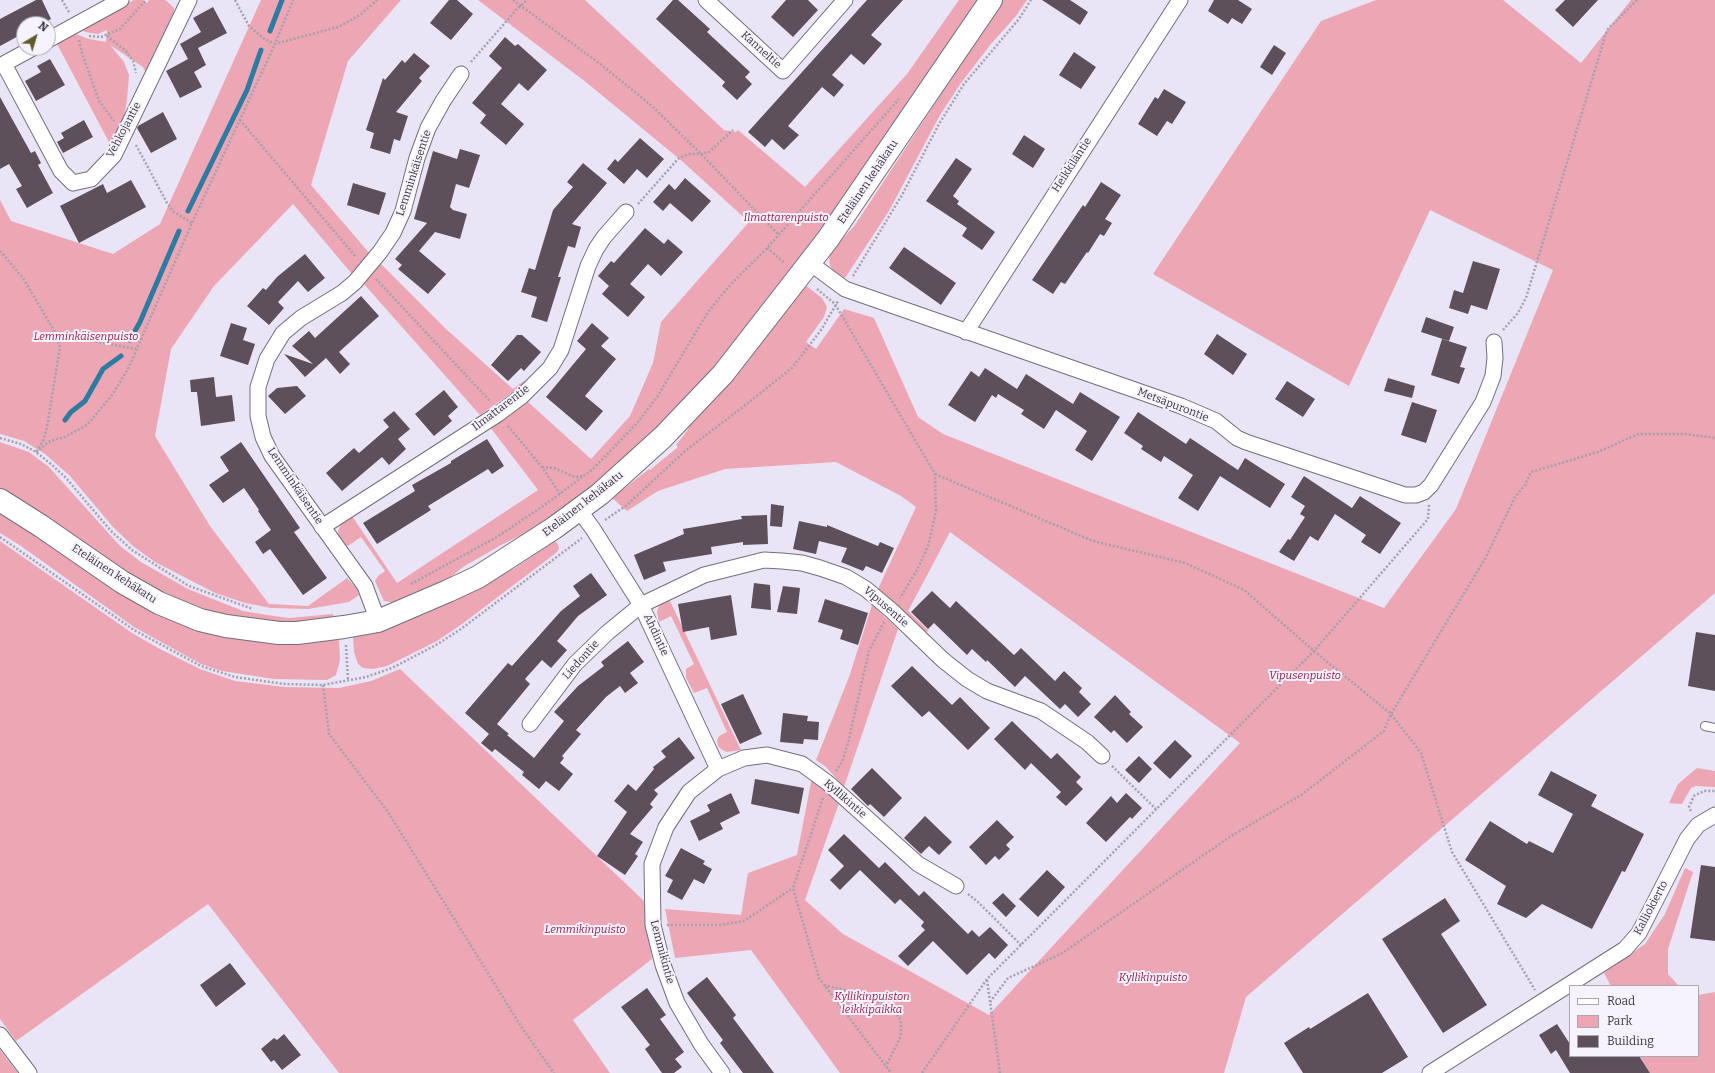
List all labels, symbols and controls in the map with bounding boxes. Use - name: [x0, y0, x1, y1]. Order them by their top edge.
- north arrow: [16, 16, 56, 56]
- text: N: [36, 19, 50, 35]
- street label: Kanneltie: [738, 28, 784, 72]
- street label: Vehkojantie: [104, 100, 144, 160]
- street label: Lemminkäisentie: [394, 128, 434, 218]
- street label: Heikkiläntie: [1049, 135, 1095, 195]
- street label: Eteläinen kehäkatu: [835, 137, 901, 227]
- park label: Ilmattarenpuisto: [743, 211, 829, 225]
- park label: Lemminkäisenpuisto: [34, 330, 138, 344]
- street label: Ilmattarentie: [470, 382, 532, 434]
- street label: Metsäpurontie: [1135, 385, 1211, 425]
- street label: Lemminkäisentie: [264, 445, 326, 527]
- street label: Eteläinen kehäkatu: [540, 468, 626, 540]
- street label: Eteläinen kehäkatu: [69, 542, 159, 606]
- street label: Vipusentie: [861, 584, 911, 630]
- street label: Ahdintie: [641, 612, 671, 658]
- street label: Liedontie: [560, 638, 602, 682]
- park label: Vipusenpuisto: [1269, 669, 1341, 683]
- street label: Kyllikintie: [821, 777, 869, 821]
- street label: Kalliokierto: [1631, 879, 1671, 937]
- street label: Lemmikintie: [647, 919, 677, 985]
- park label: Lemmikinpuisto: [544, 923, 626, 937]
- park label: Kyllikinpuisto: [1119, 971, 1187, 985]
- legend: [1569, 985, 1699, 1057]
- park label: Kyllikinpuiston leikkipaikka: [834, 990, 910, 1016]
- text: Road: [1607, 994, 1635, 1008]
- text: Park: [1607, 1014, 1632, 1028]
- text: Building: [1607, 1034, 1654, 1048]

